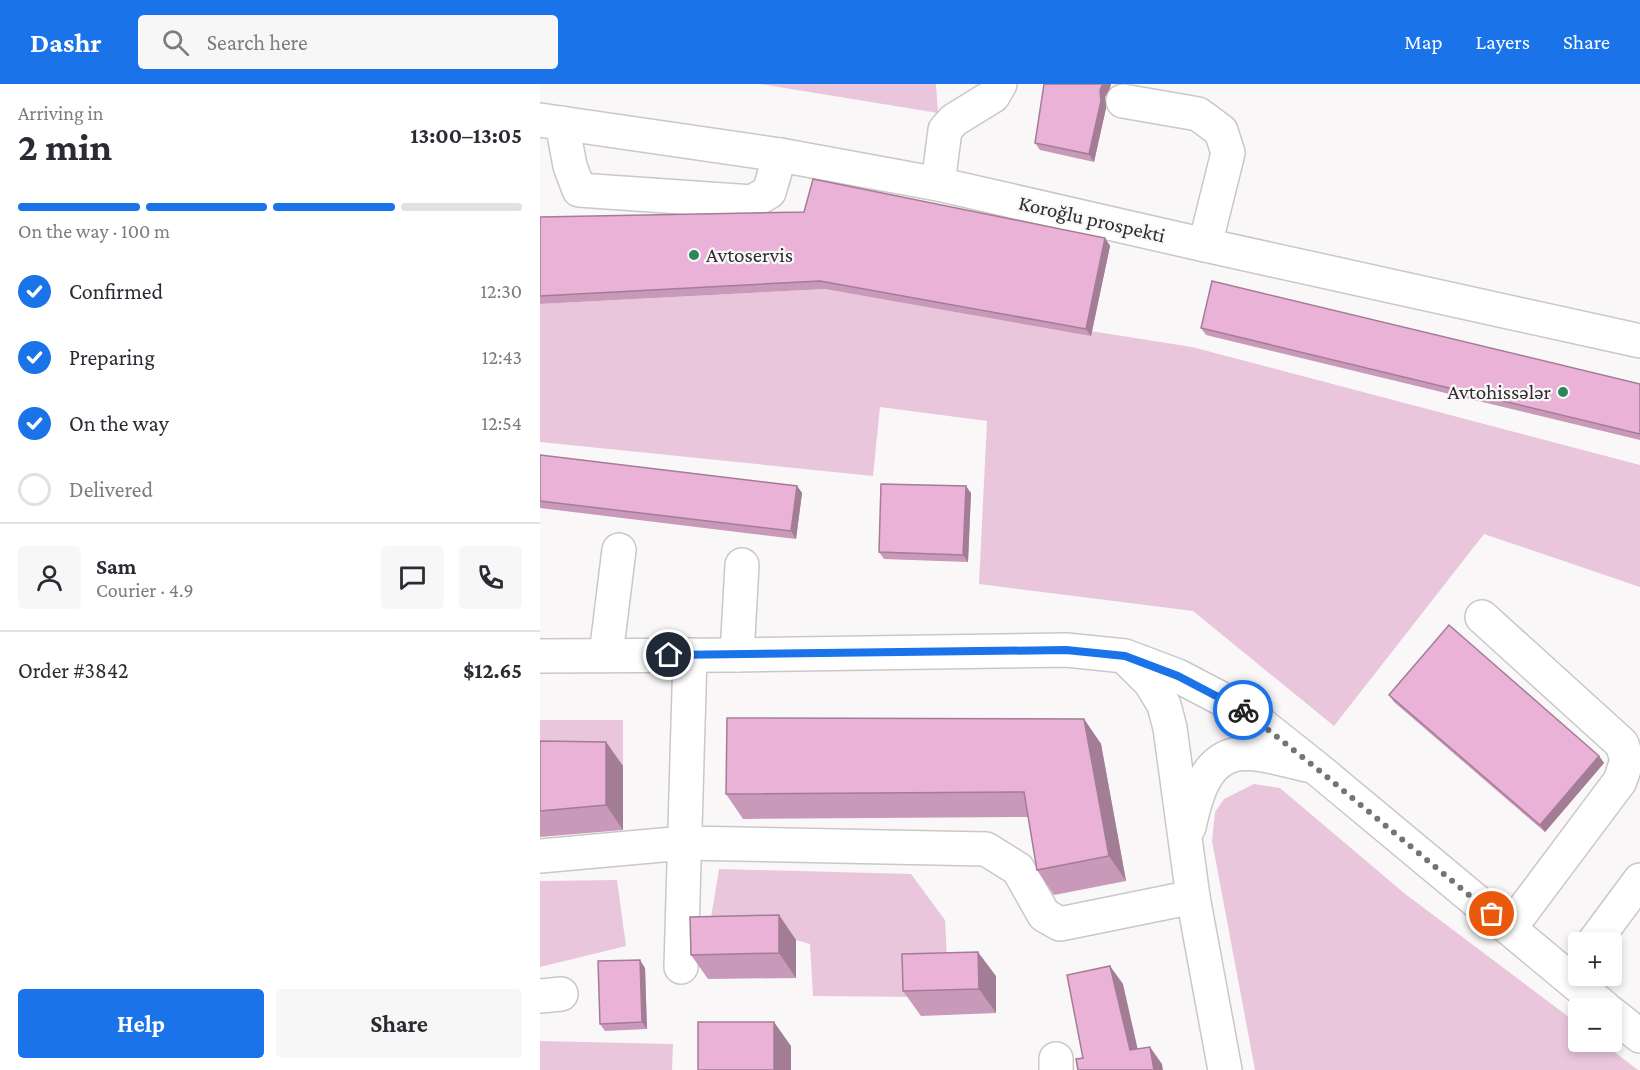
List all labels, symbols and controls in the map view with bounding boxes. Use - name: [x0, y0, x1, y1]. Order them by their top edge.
- search box: [138, 15, 558, 69]
- icon: search: [159, 26, 192, 59]
- text: Dashr: [30, 27, 102, 58]
- text: Search here: [207, 30, 308, 55]
- text: Map: [1404, 30, 1443, 54]
- text: Layers: [1476, 30, 1530, 54]
- text: Share: [1563, 30, 1610, 54]
- text: Arriving in: [18, 102, 103, 124]
- text: 13:00–13:05: [410, 123, 522, 148]
- text: 2 min: [18, 125, 112, 168]
- street label: Koroğlu prospekti: [1016, 190, 1168, 248]
- text: On the way · 100 m: [18, 220, 170, 242]
- place label: Avtoservis: [706, 243, 793, 267]
- marker: Avtoservis: [687, 248, 701, 262]
- icon: check: [18, 275, 51, 308]
- text: Confirmed: [69, 279, 163, 304]
- text: 12:30: [480, 280, 522, 302]
- icon: check: [18, 341, 51, 374]
- text: Preparing: [69, 345, 155, 370]
- text: 12:43: [482, 346, 522, 368]
- place label: Avtohissələr: [1448, 380, 1552, 404]
- marker: Avtohissələr: [1556, 385, 1570, 399]
- icon: check: [18, 407, 51, 440]
- text: On the way: [69, 411, 169, 436]
- text: 12:54: [482, 412, 522, 434]
- text: Delivered: [69, 477, 153, 502]
- button: person: [18, 546, 81, 609]
- button: chat: [381, 546, 444, 609]
- button: phone: [459, 546, 522, 609]
- text: Sam: [96, 554, 136, 579]
- text: Courier · 4.9: [96, 579, 194, 601]
- pin: [643, 629, 694, 680]
- icon: home: [652, 638, 685, 671]
- text: Order #3842: [18, 658, 128, 683]
- text: $12.65: [463, 658, 522, 683]
- courier: [1213, 680, 1273, 740]
- icon: bike: [1227, 694, 1260, 727]
- pin: [1466, 888, 1517, 939]
- icon: bag: [1475, 897, 1508, 930]
- map controls: [1568, 932, 1622, 1052]
- button: +: [1568, 932, 1622, 986]
- button: Help: [18, 989, 264, 1058]
- button: Share: [276, 989, 522, 1058]
- button: −: [1568, 998, 1622, 1052]

